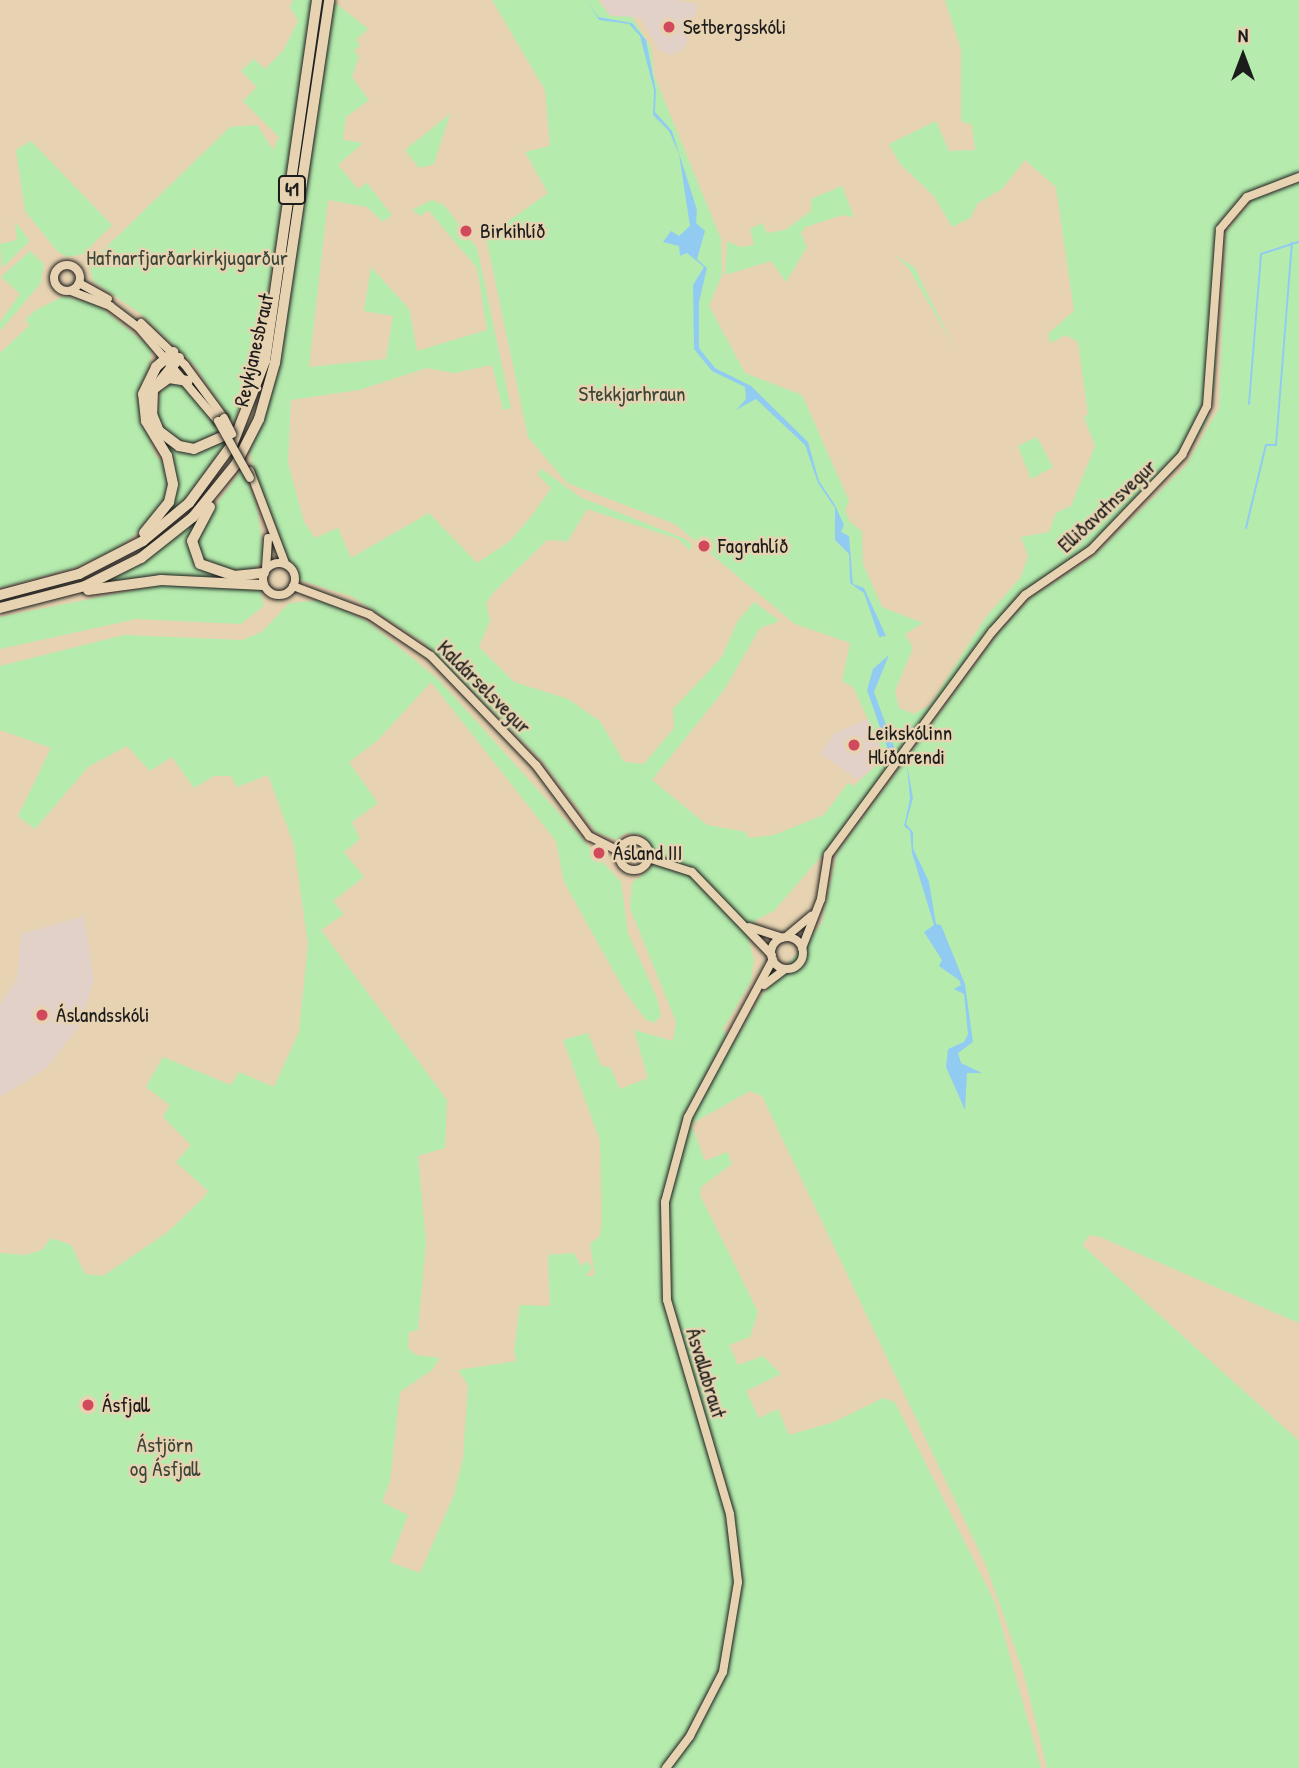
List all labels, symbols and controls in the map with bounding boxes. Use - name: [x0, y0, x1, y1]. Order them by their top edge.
- place label: Setbergsskóli: [683, 14, 786, 40]
- marker: Setbergsskóli: [661, 19, 677, 35]
- north arrow: [1208, 21, 1278, 91]
- text: N: [1238, 22, 1248, 48]
- road number: 41: [276, 174, 308, 206]
- place label: Birkihlíð: [480, 218, 546, 244]
- marker: Birkihlíð: [458, 223, 474, 239]
- park label: Hafnarfjarðarkirkjugarður: [86, 245, 288, 271]
- street label: Reykjanesbraut: [229, 291, 279, 409]
- park label: Stekkjarhraun: [579, 381, 685, 407]
- street label: Elliðavatnsvegur: [1053, 454, 1161, 558]
- place label: Fagrahlíð: [718, 533, 789, 559]
- marker: Fagrahlíð: [696, 538, 712, 554]
- street label: Kaldárselsvegur: [432, 635, 536, 739]
- place label: Leikskólinn Hlíðarendi: [868, 720, 952, 770]
- marker: Leikskólinn Hlíðarendi: [846, 737, 862, 753]
- place label: Ásland III: [613, 840, 682, 866]
- marker: Ásland III: [591, 845, 607, 861]
- place label: Áslandsskóli: [56, 1002, 149, 1028]
- marker: Áslandsskóli: [34, 1007, 50, 1023]
- street label: Ásvallabraut: [680, 1325, 732, 1421]
- place label: Ásfjall: [102, 1392, 150, 1418]
- marker: Ásfjall: [80, 1397, 96, 1413]
- park label: Ástjörn og Ásfjall: [130, 1432, 200, 1482]

